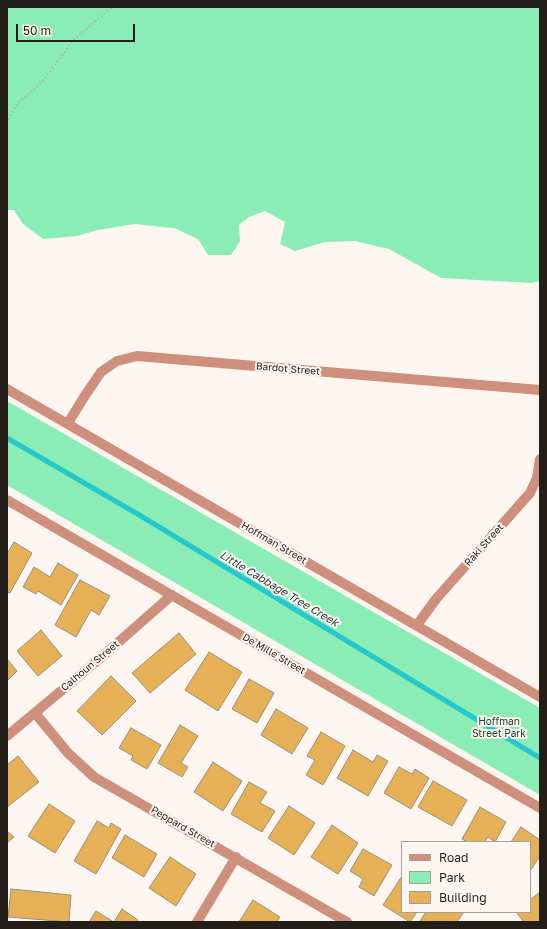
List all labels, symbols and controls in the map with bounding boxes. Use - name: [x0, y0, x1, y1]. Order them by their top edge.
- scale bar: [18, 16, 137, 42]
- text: 50 m: [23, 23, 51, 38]
- street label: Bardot Street: [255, 360, 321, 378]
- street label: Hoffman Street: [239, 519, 309, 567]
- street label: Raki Street: [462, 521, 506, 569]
- water label: Little Cabbage Tree Creek: [217, 548, 341, 630]
- street label: De Mille Street: [240, 631, 308, 677]
- street label: Calhoun Street: [59, 638, 121, 694]
- park label: Hoffman Street Park: [472, 716, 526, 740]
- street label: Peppard Street: [149, 804, 217, 850]
- legend: [401, 841, 531, 913]
- text: Road: [439, 850, 468, 865]
- text: Park: [439, 870, 465, 885]
- text: Building: [439, 890, 487, 905]

